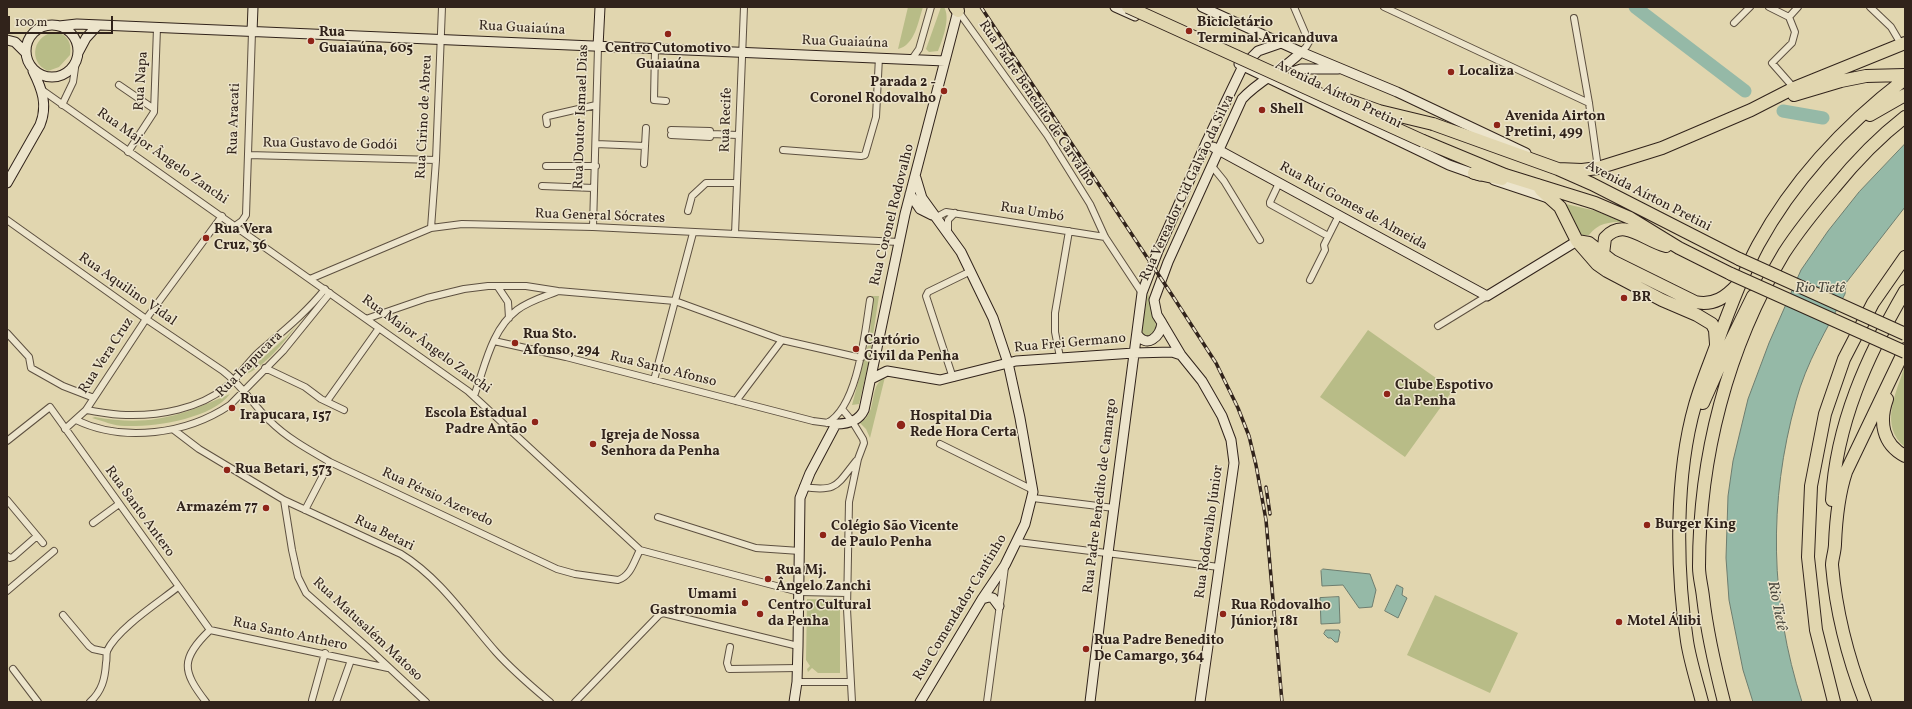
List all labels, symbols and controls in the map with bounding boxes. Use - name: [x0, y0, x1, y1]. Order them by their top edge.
- scale bar: [10, 8, 115, 34]
- text: 100 m: [15, 15, 47, 31]
- place label: Bicicletário Terminal Aricanduva: [1197, 15, 1338, 48]
- street label: Rua Guaiaúna: [478, 18, 566, 40]
- street label: Rua Padre Benedito de Carvalho: [974, 18, 1098, 190]
- place label: Rua Guaiaúna, 605: [319, 25, 413, 58]
- marker: Bicicletário Terminal Aricanduva: [1184, 26, 1194, 36]
- marker: Centro Cutomotivo Guaiaúna: [663, 29, 673, 39]
- street label: Rua Guaiaúna: [801, 33, 889, 53]
- marker: Rua Guaiaúna, 605: [306, 36, 316, 46]
- place label: Centro Cutomotivo Guaiaúna: [605, 41, 731, 74]
- street label: Rua Doutor Ismael Dias: [571, 44, 593, 190]
- street label: Rua Napa: [132, 51, 152, 111]
- street label: Rua Cirino de Abreu: [413, 54, 437, 180]
- street label: Avenida Aírton Pretini: [1272, 57, 1404, 133]
- place label: Localiza: [1459, 64, 1514, 80]
- marker: Localiza: [1446, 67, 1456, 77]
- place label: Parada 2 - Coronel Rodovalho: [810, 75, 936, 108]
- street label: Rua Aracati: [225, 83, 245, 155]
- marker: Parada 2 - Coronel Rodovalho: [939, 86, 949, 96]
- street label: Rua Recife: [717, 87, 737, 153]
- street label: Rua Vereador Cid Galvão da Silva: [1137, 92, 1239, 284]
- place label: Shell: [1270, 102, 1303, 118]
- street label: Rua Major Ângelo Zanchi: [93, 105, 231, 209]
- marker: Shell: [1257, 105, 1267, 115]
- place label: Avenida Airton Pretini, 499: [1505, 109, 1606, 142]
- marker: Avenida Airton Pretini, 499: [1492, 120, 1502, 130]
- street label: Rua Gustavo de Godói: [262, 135, 398, 155]
- street label: Rua Coronel Rodovalho: [867, 142, 919, 288]
- street label: Avenida Aírton Pretini: [1582, 158, 1714, 236]
- street label: Rua Rui Gomes de Almeida: [1276, 159, 1430, 255]
- street label: Rua Umbó: [999, 200, 1065, 226]
- street label: Rua General Sócrates: [535, 206, 665, 228]
- place label: Rua Vera Cruz, 36: [214, 222, 273, 254]
- marker: Rua Vera Cruz, 36: [201, 233, 211, 243]
- street label: Rua Aquilino Vidal: [75, 250, 179, 330]
- water label: Rio Tietê: [1795, 280, 1845, 298]
- place label: BR: [1632, 290, 1651, 306]
- street label: Rua Major Ângelo Zanchi: [358, 292, 494, 398]
- marker: BR: [1619, 293, 1629, 303]
- street label: Rua Vera Cruz: [76, 315, 138, 397]
- place label: Rua Sto. Afonso, 294: [523, 327, 600, 360]
- street label: Rua Irapucara: [213, 328, 287, 402]
- street label: Rua Frei Germano: [1013, 331, 1127, 357]
- place label: Cartório Civil da Penha: [864, 333, 959, 366]
- marker: Rua Sto. Afonso, 294: [510, 338, 520, 348]
- marker: Cartório Civil da Penha: [851, 344, 861, 354]
- street label: Rua Santo Afonso: [608, 349, 718, 391]
- place label: Clube Espotivo da Penha: [1395, 378, 1493, 410]
- marker: Clube Espotivo da Penha: [1382, 389, 1392, 399]
- place label: Rua Irapucara, 157: [240, 392, 331, 424]
- street label: Rua Padre Benedito de Camargo: [1081, 398, 1121, 594]
- marker: Rua Irapucara, 157: [227, 403, 237, 413]
- place label: Escola Estadual Padre Antão: [425, 406, 527, 438]
- place label: Hospital Dia Rede Hora Certa: [910, 409, 1017, 442]
- marker: Escola Estadual Padre Antão: [530, 417, 540, 427]
- marker: Hospital Dia Rede Hora Certa: [895, 419, 907, 431]
- place label: Igreja de Nossa Senhora da Penha: [601, 428, 720, 460]
- marker: Igreja de Nossa Senhora da Penha: [588, 439, 598, 449]
- place label: Rua Betari, 573: [235, 462, 332, 478]
- street label: Rua Santo Antero: [100, 463, 178, 561]
- street label: Rua Rodovalho Júnior: [1192, 464, 1228, 600]
- marker: Rua Betari, 573: [222, 465, 232, 475]
- street label: Rua Pérsio Azevedo: [379, 465, 495, 531]
- place label: Armazém 77: [176, 500, 258, 516]
- marker: Armazém 77: [261, 503, 271, 513]
- street label: Rua Betari: [351, 512, 417, 556]
- place label: Burger King: [1655, 517, 1736, 533]
- place label: Colégio São Vicente de Paulo Penha: [831, 519, 958, 552]
- marker: Burger King: [1642, 520, 1652, 530]
- marker: Colégio São Vicente de Paulo Penha: [818, 530, 828, 540]
- street label: Rua Comendador Cantinho: [911, 532, 1011, 684]
- place label: Rua Mj. Ângelo Zanchi: [776, 563, 871, 596]
- marker: Rua Mj. Ângelo Zanchi: [763, 574, 773, 584]
- street label: Rua Matusalém Matoso: [309, 575, 425, 685]
- water label: Rio Tietê: [1762, 580, 1790, 632]
- place label: Umami Gastronomia: [650, 587, 737, 620]
- marker: Umami Gastronomia: [740, 598, 750, 608]
- place label: Centro Cultural da Penha: [768, 598, 871, 630]
- place label: Rua Rodovalho Júnior, 181: [1231, 598, 1331, 630]
- marker: Centro Cultural da Penha: [755, 609, 765, 619]
- marker: Rua Rodovalho Júnior, 181: [1218, 609, 1228, 619]
- place label: Motel Álibi: [1627, 614, 1701, 630]
- street label: Rua Santo Anthero: [231, 615, 349, 655]
- marker: Motel Álibi: [1614, 617, 1624, 627]
- place label: Rua Padre Benedito De Camargo, 364: [1094, 633, 1224, 666]
- marker: Rua Padre Benedito De Camargo, 364: [1081, 644, 1091, 654]

